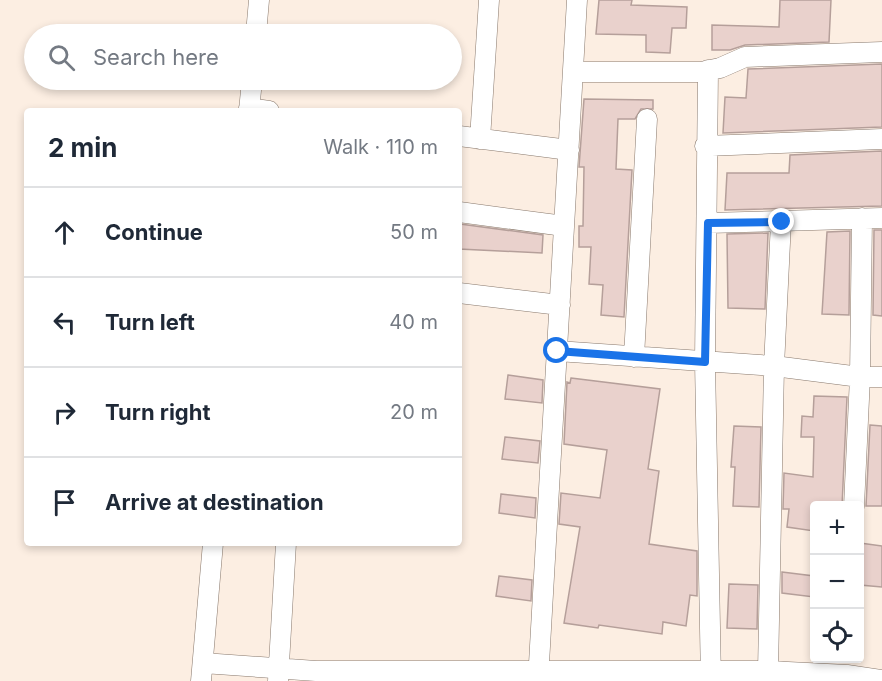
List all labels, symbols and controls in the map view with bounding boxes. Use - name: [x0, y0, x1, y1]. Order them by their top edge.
- search box: [24, 24, 462, 90]
- icon: search: [45, 41, 78, 74]
- text: Search here: [93, 44, 219, 70]
- text: 2 min: [48, 132, 118, 163]
- text: Walk · 110 m: [323, 135, 438, 159]
- route end: [768, 208, 794, 234]
- icon: ahead: [48, 216, 81, 249]
- text: Continue: [105, 219, 203, 245]
- text: 50 m: [390, 220, 438, 244]
- icon: left: [48, 306, 81, 339]
- text: Turn left: [105, 309, 195, 335]
- text: 40 m: [389, 310, 438, 334]
- route start: [543, 337, 569, 363]
- icon: right: [48, 396, 81, 429]
- text: Turn right: [105, 399, 211, 425]
- text: 20 m: [390, 400, 438, 424]
- icon: arrive: [48, 486, 81, 519]
- text: Arrive at destination: [105, 489, 324, 515]
- map controls: [810, 501, 864, 663]
- button: +: [810, 501, 864, 555]
- button: −: [810, 555, 864, 609]
- button: locate: [810, 609, 864, 663]

